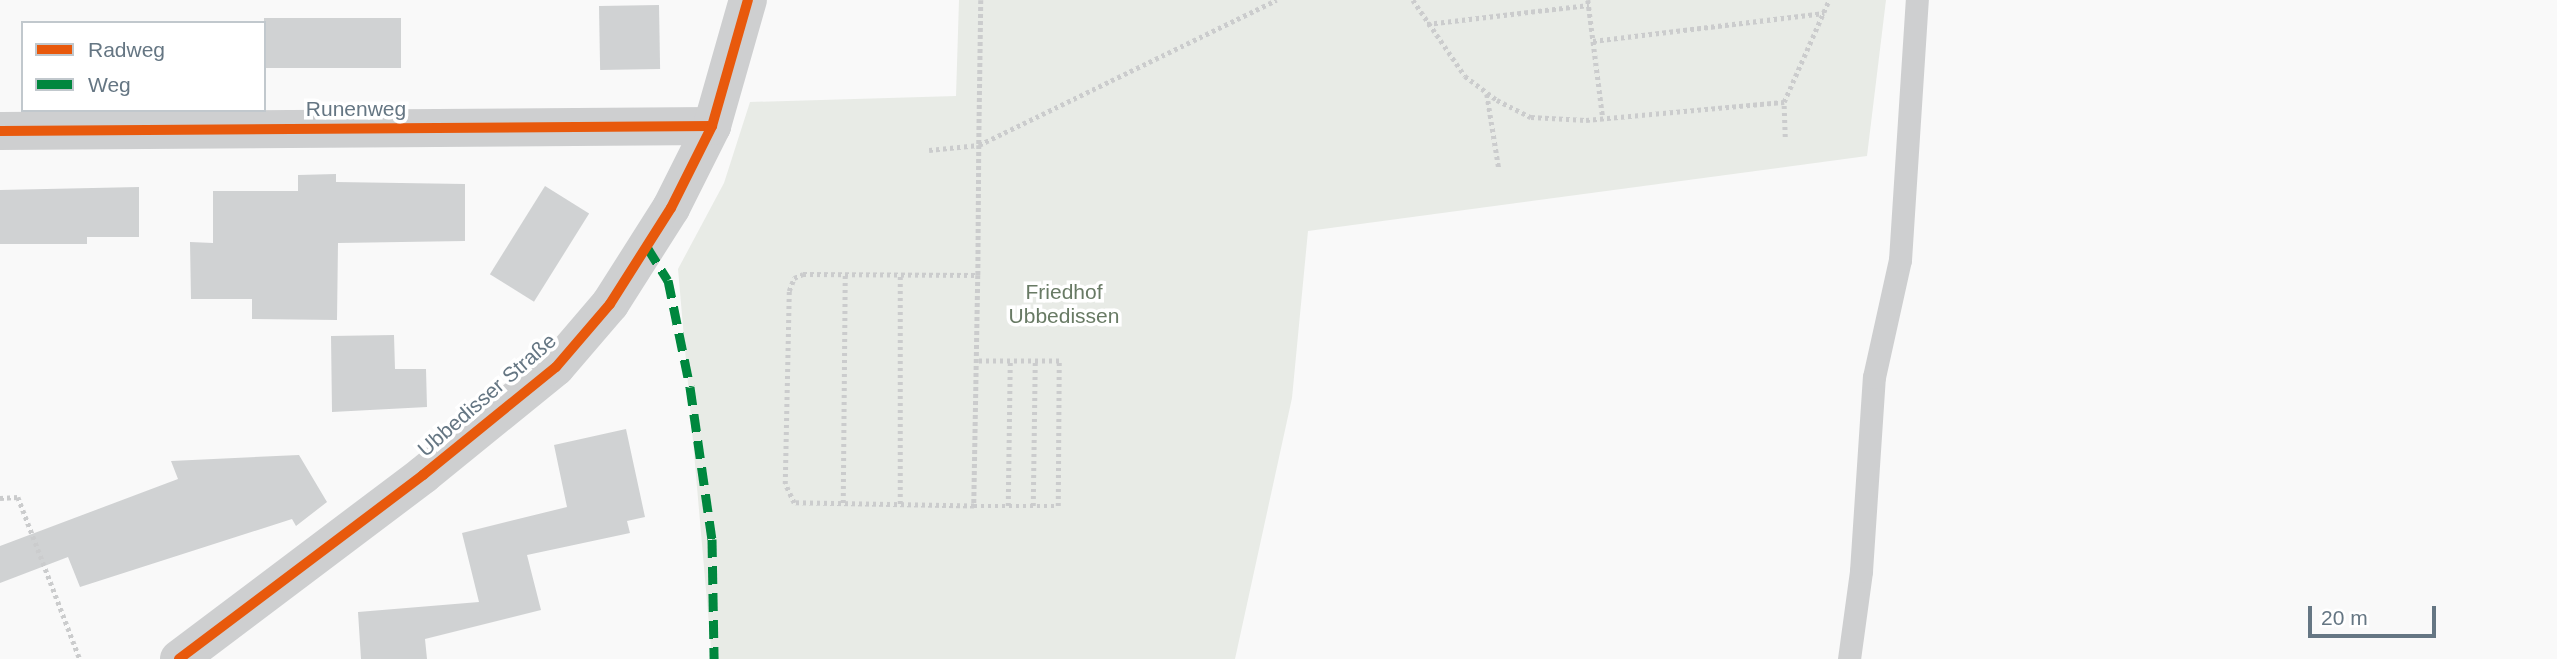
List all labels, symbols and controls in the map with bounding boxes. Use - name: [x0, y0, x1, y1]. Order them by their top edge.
- legend: [21, 21, 266, 112]
- text: Radweg: [88, 38, 165, 61]
- text: Weg: [88, 73, 131, 96]
- street label: Runenweg: [306, 96, 406, 122]
- park label: Friedhof Ubbedissen: [1009, 279, 1119, 329]
- street label: Ubbedisser Straße: [413, 328, 561, 462]
- scale bar: [2312, 592, 2440, 636]
- text: 20 m: [2321, 606, 2368, 629]

